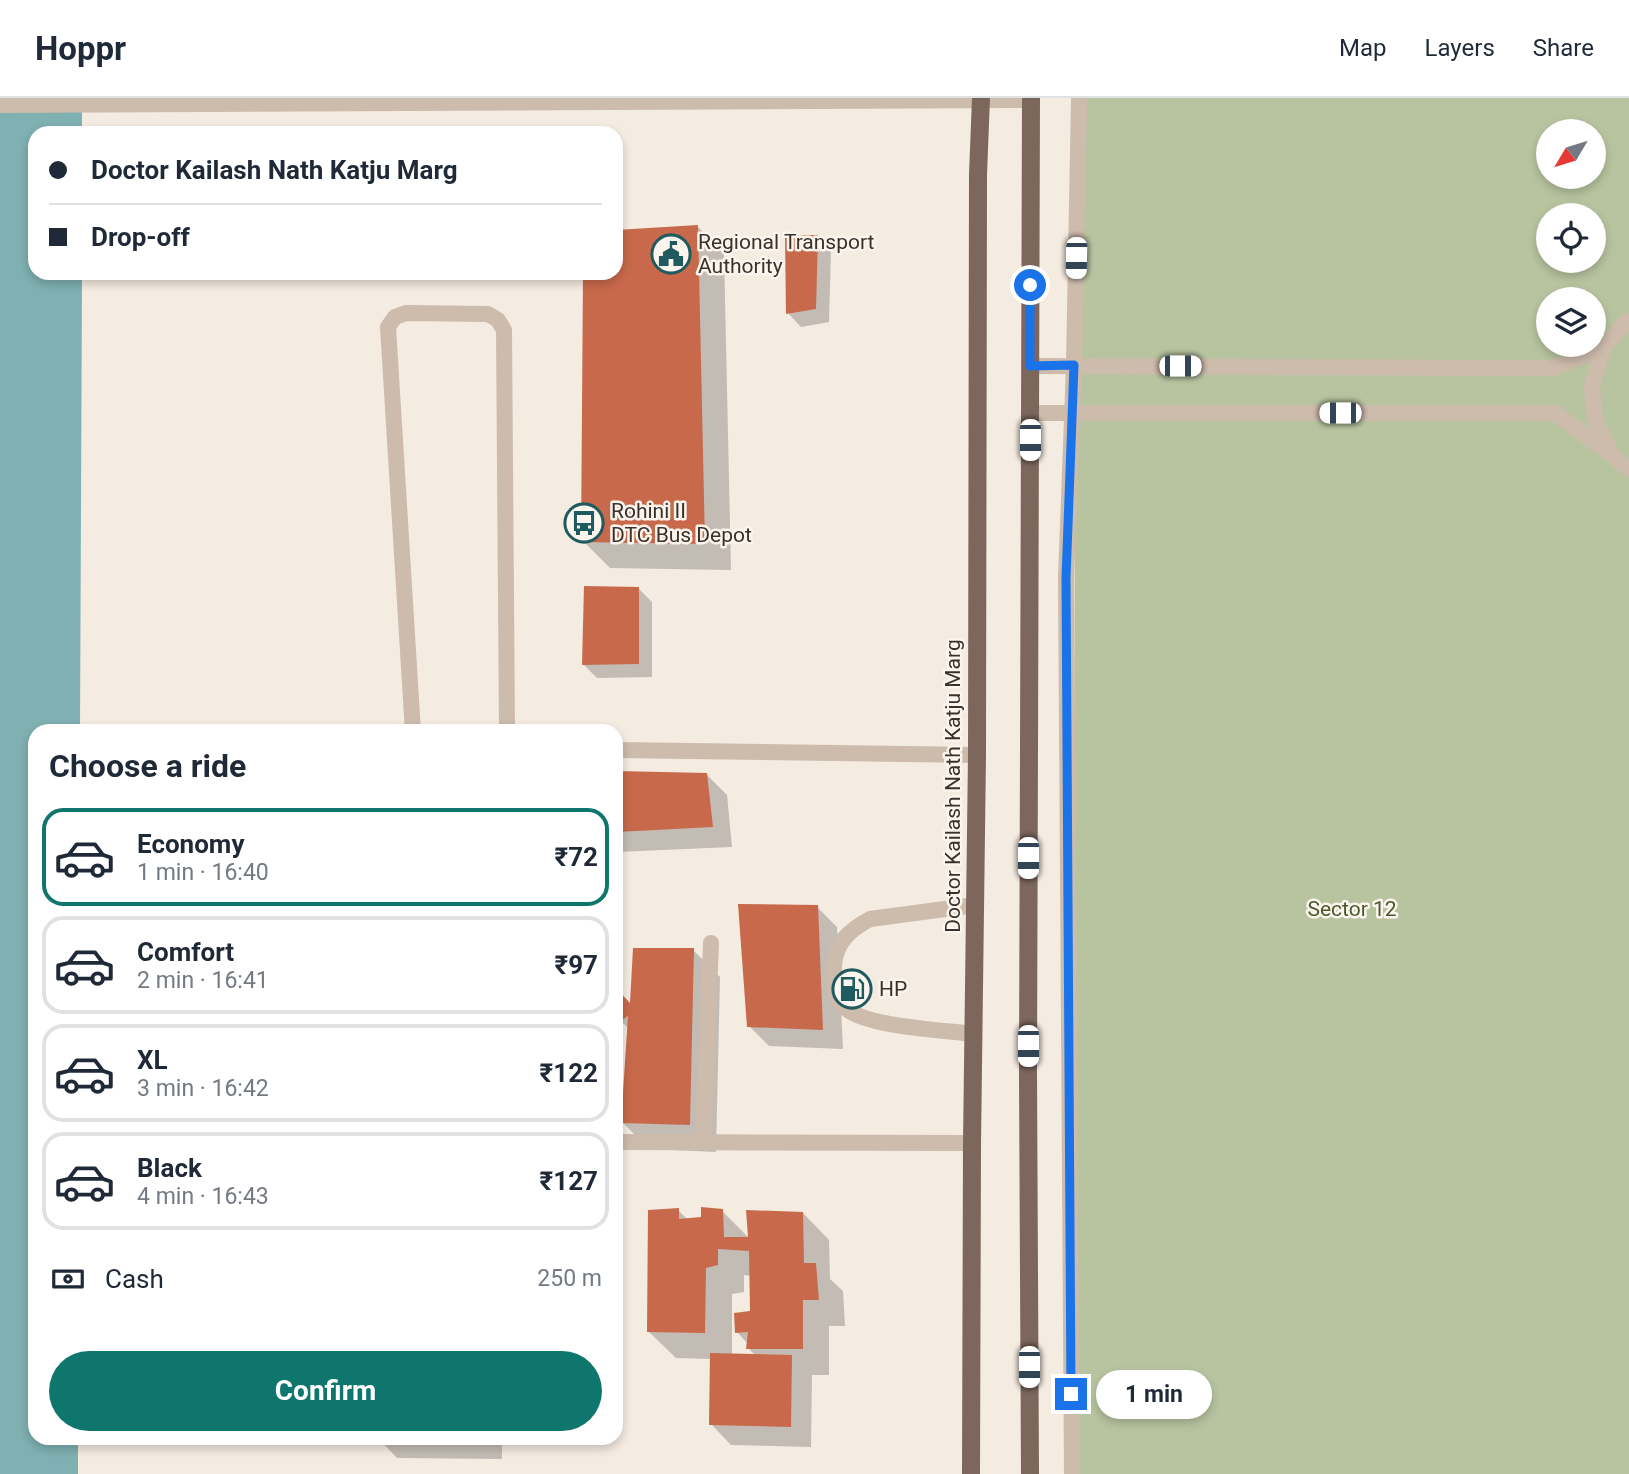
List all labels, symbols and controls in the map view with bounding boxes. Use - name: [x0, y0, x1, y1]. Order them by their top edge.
- text: Hoppr: [35, 29, 126, 68]
- text: Map: [1339, 34, 1387, 62]
- text: Layers: [1425, 34, 1495, 62]
- text: Share: [1533, 34, 1594, 62]
- north arrow: [1536, 119, 1606, 189]
- map controls: [1536, 119, 1606, 357]
- text: Doctor Kailash Nath Katju Marg: [91, 155, 458, 185]
- button: locate: [1536, 203, 1606, 273]
- text: Drop-off: [91, 222, 190, 252]
- place label: Regional Transport Authority: [698, 230, 875, 278]
- public building icon: Regional Transport Authority: [650, 233, 692, 275]
- car: [1066, 237, 1087, 279]
- route start: [1014, 269, 1046, 301]
- button: layers: [1536, 287, 1606, 357]
- car: [1160, 356, 1202, 377]
- car: [1320, 403, 1362, 424]
- car: [1020, 419, 1041, 461]
- place label: Rohini II DTC Bus Depot: [611, 499, 752, 547]
- bus stop icon: Rohini II DTC Bus Depot: [563, 502, 605, 544]
- street label: Doctor Kailash Nath Katju Marg: [941, 639, 965, 933]
- text: Choose a ride: [49, 747, 246, 785]
- icon: car: [53, 826, 116, 889]
- text: Economy: [137, 829, 244, 859]
- car: [1018, 837, 1039, 879]
- text: ₹72: [554, 842, 598, 872]
- text: 1 min · 16:40: [137, 859, 269, 886]
- park label: Sector 12: [1307, 897, 1397, 921]
- icon: car: [53, 934, 116, 997]
- text: Comfort: [137, 937, 234, 967]
- text: ₹97: [554, 950, 598, 980]
- text: 2 min · 16:41: [137, 967, 269, 994]
- fuel station icon: HP: [831, 968, 873, 1010]
- place label: HP: [879, 977, 907, 1001]
- car: [1018, 1025, 1039, 1067]
- icon: car: [53, 1042, 116, 1105]
- text: XL: [137, 1045, 168, 1075]
- text: ₹122: [540, 1058, 598, 1088]
- text: 3 min · 16:42: [137, 1075, 269, 1102]
- icon: car: [53, 1150, 116, 1213]
- text: Black: [137, 1153, 202, 1183]
- text: ₹127: [540, 1166, 598, 1196]
- text: 4 min · 16:43: [137, 1183, 269, 1210]
- icon: cash: [49, 1260, 87, 1298]
- text: Cash: [105, 1264, 164, 1294]
- text: 250 m: [537, 1265, 602, 1292]
- car: [1019, 1346, 1040, 1388]
- button: Confirm: [49, 1351, 602, 1431]
- callout: 1 min: [1096, 1370, 1211, 1418]
- route end: [1055, 1378, 1087, 1410]
- text: 1 min: [1125, 1381, 1183, 1408]

